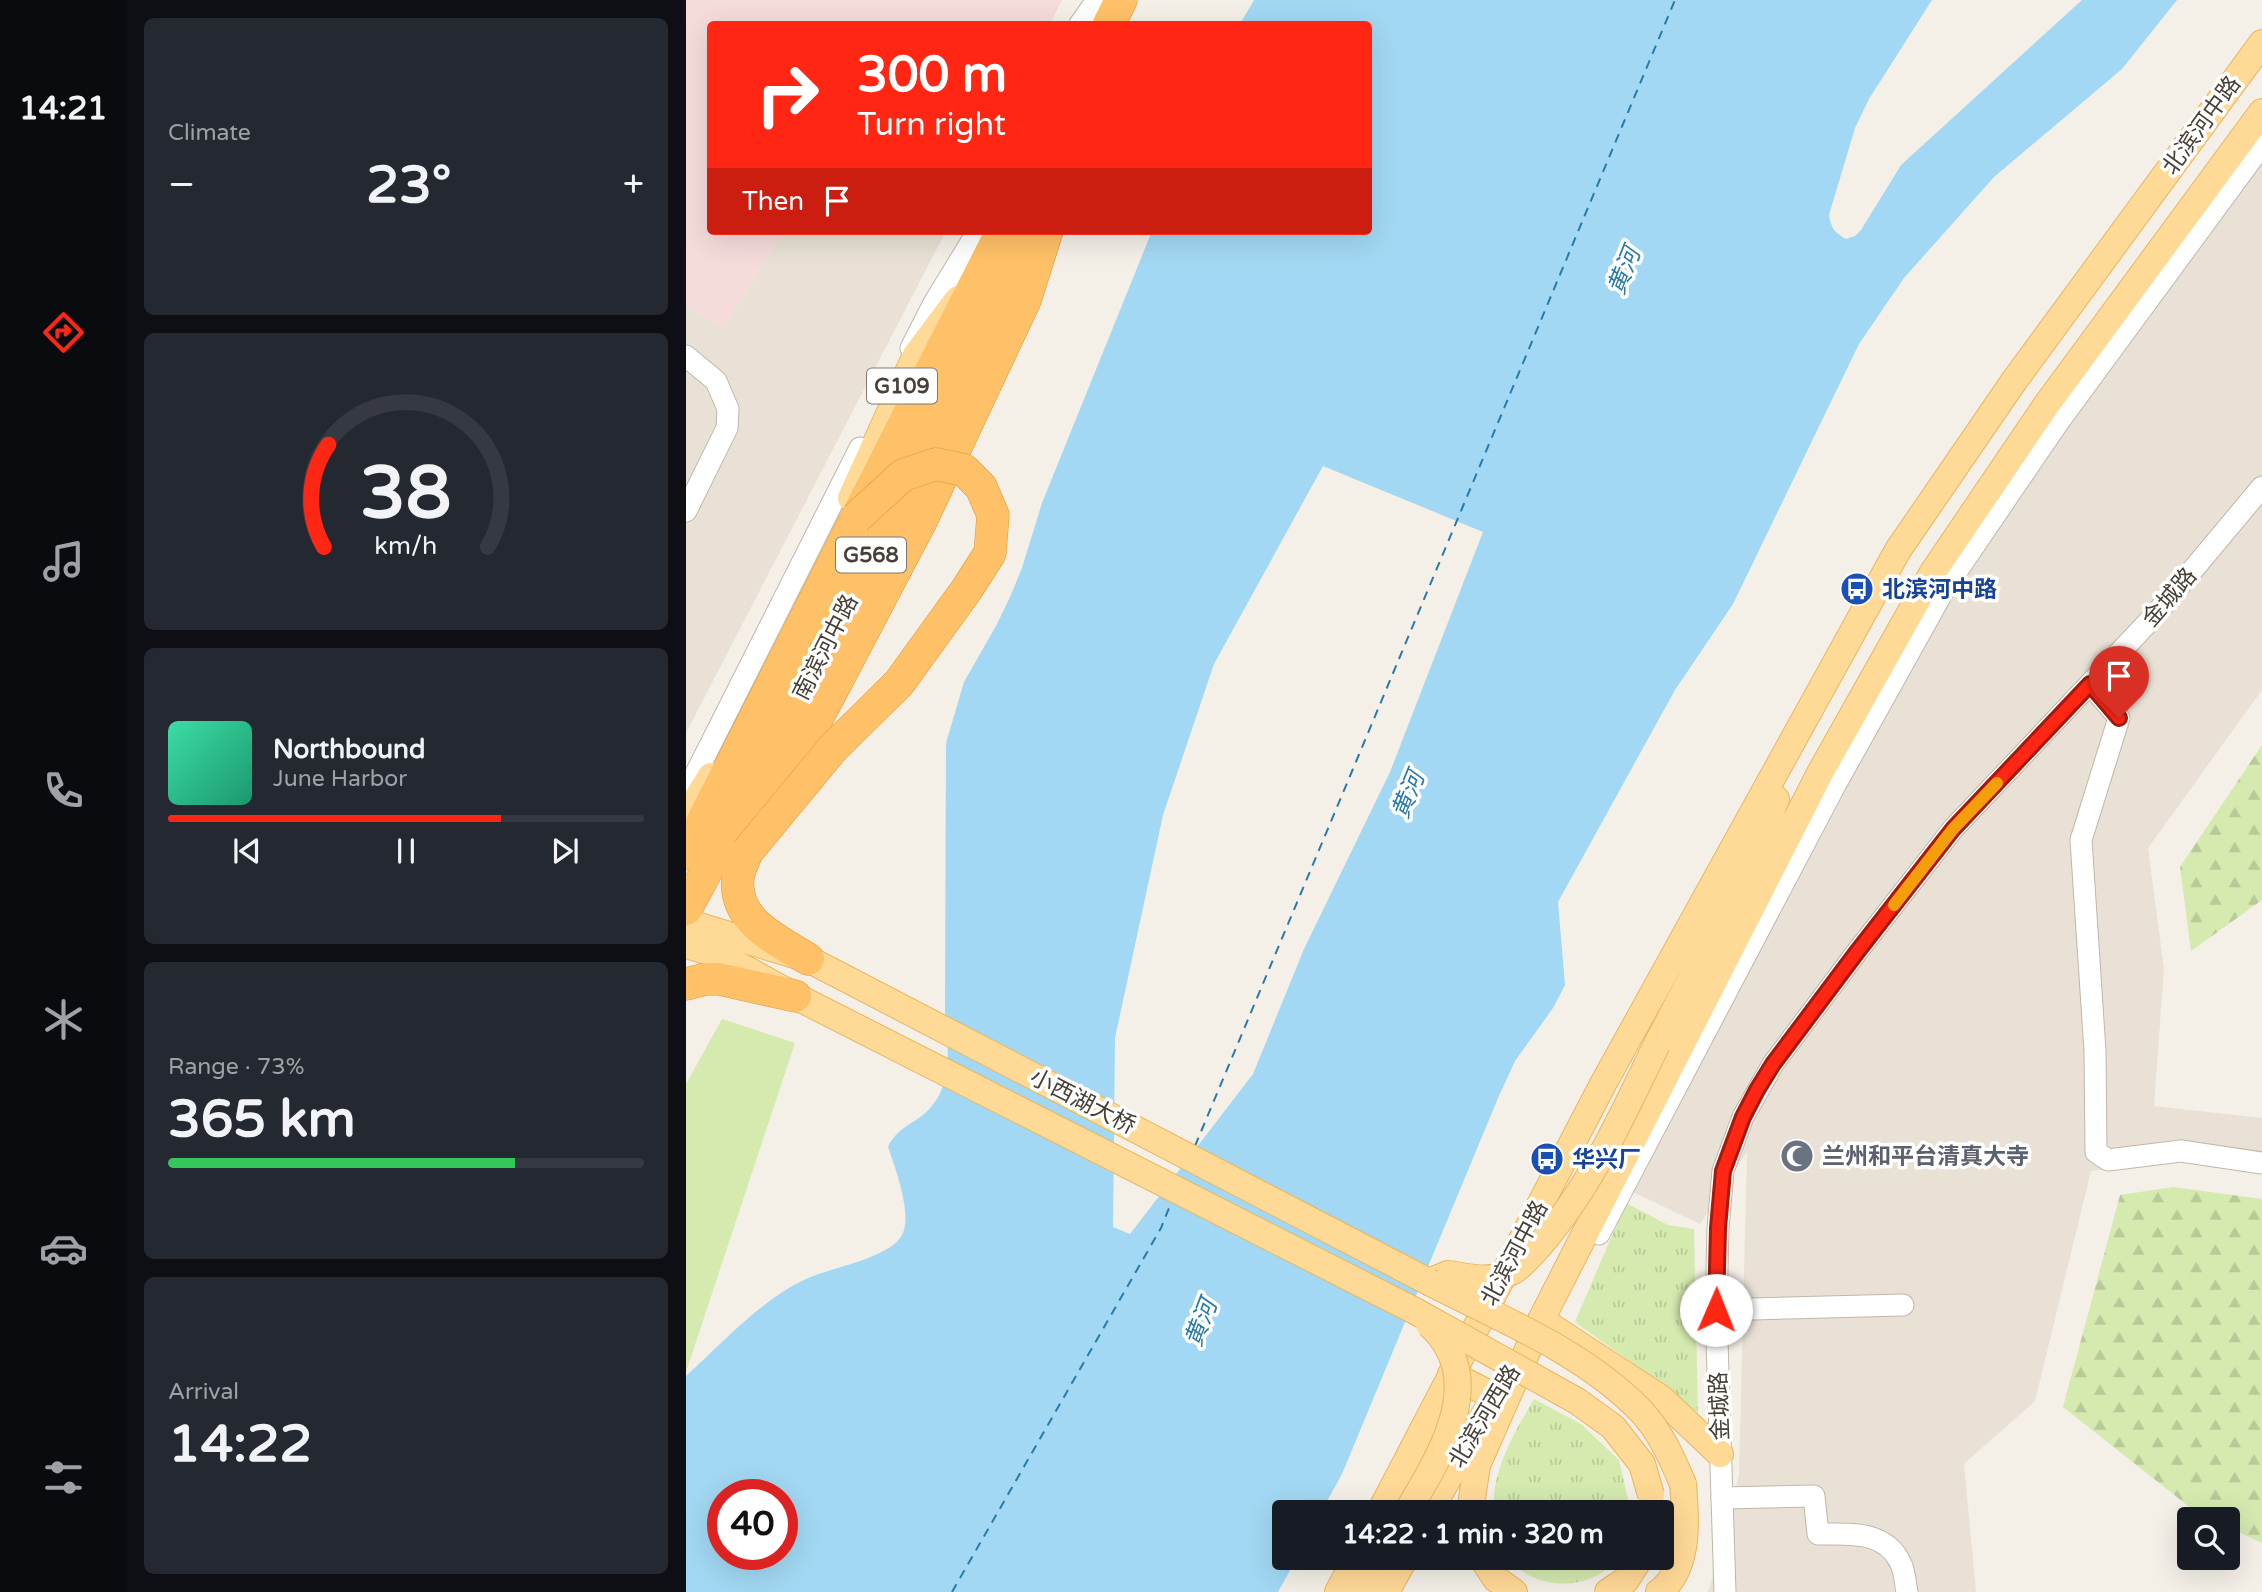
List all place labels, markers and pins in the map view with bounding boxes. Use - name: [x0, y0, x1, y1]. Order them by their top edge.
- bus stop icon: 北滨河中路: [1838, 570, 1876, 608]
- place label: 北滨河中路: [1882, 576, 1997, 604]
- pin: [2089, 646, 2149, 718]
- mosque icon: 兰州和平台清真大寺: [1778, 1137, 1816, 1175]
- bus stop icon: 华兴厂: [1528, 1140, 1566, 1178]
- place label: 兰州和平台清真大寺: [1822, 1143, 2029, 1171]
- place label: 华兴厂: [1572, 1146, 1641, 1174]

